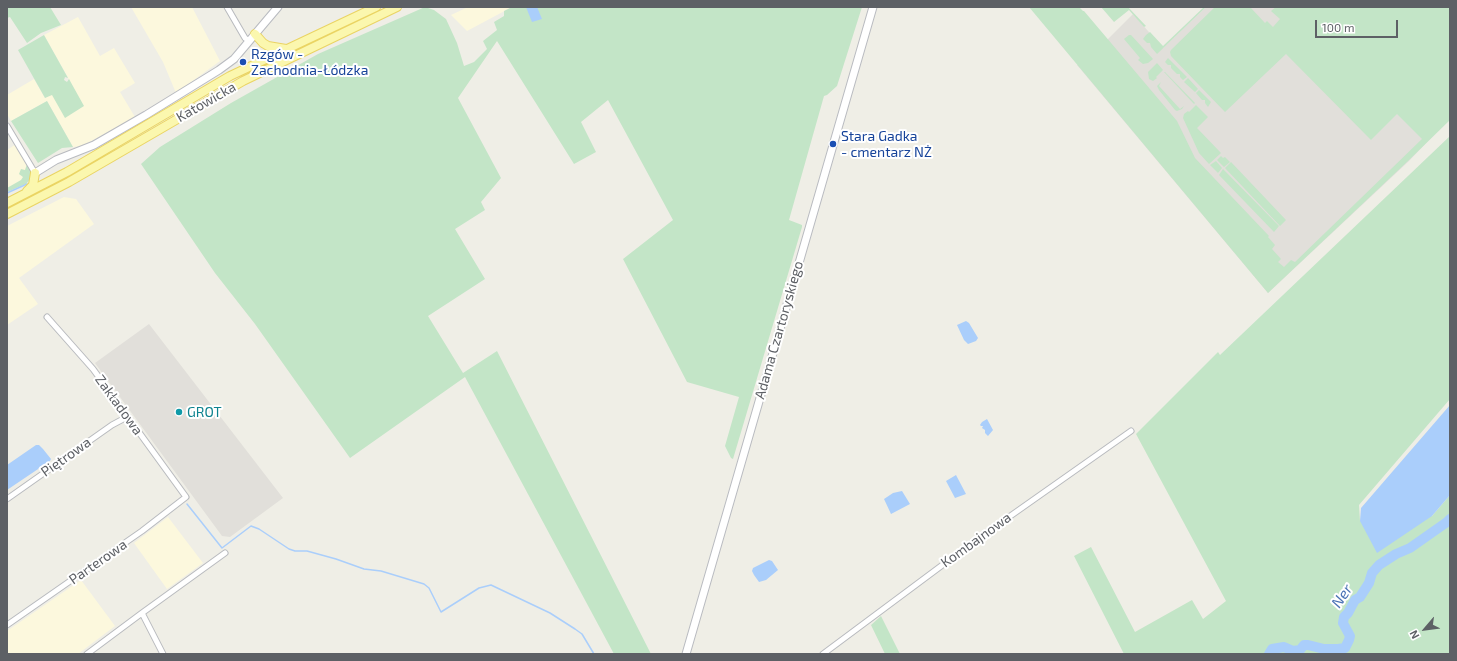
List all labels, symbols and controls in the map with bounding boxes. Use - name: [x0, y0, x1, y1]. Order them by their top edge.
- scale bar: [1317, 12, 1400, 38]
- text: 100 m: [1322, 20, 1354, 34]
- place label: Rzgów - Zachodnia-Łódzka: [251, 46, 368, 78]
- marker: Rzgów - Zachodnia-Łódzka: [238, 57, 248, 67]
- street label: Katowicka: [173, 78, 239, 126]
- place label: Stara Gadka - cmentarz NŻ: [841, 128, 932, 160]
- marker: Stara Gadka - cmentarz NŻ: [828, 139, 838, 149]
- street label: Adama Czartoryskiego: [751, 259, 807, 401]
- street label: Zakładowa: [92, 372, 146, 438]
- place label: GROT: [187, 404, 222, 420]
- marker: GROT: [174, 407, 184, 417]
- street label: Piętrowa: [38, 434, 94, 480]
- street label: Kombajnowa: [938, 509, 1014, 571]
- street label: Parterowa: [66, 536, 130, 588]
- water label: Ner: [1328, 581, 1356, 611]
- north arrow: [1405, 609, 1445, 649]
- text: N: [1406, 628, 1422, 641]

